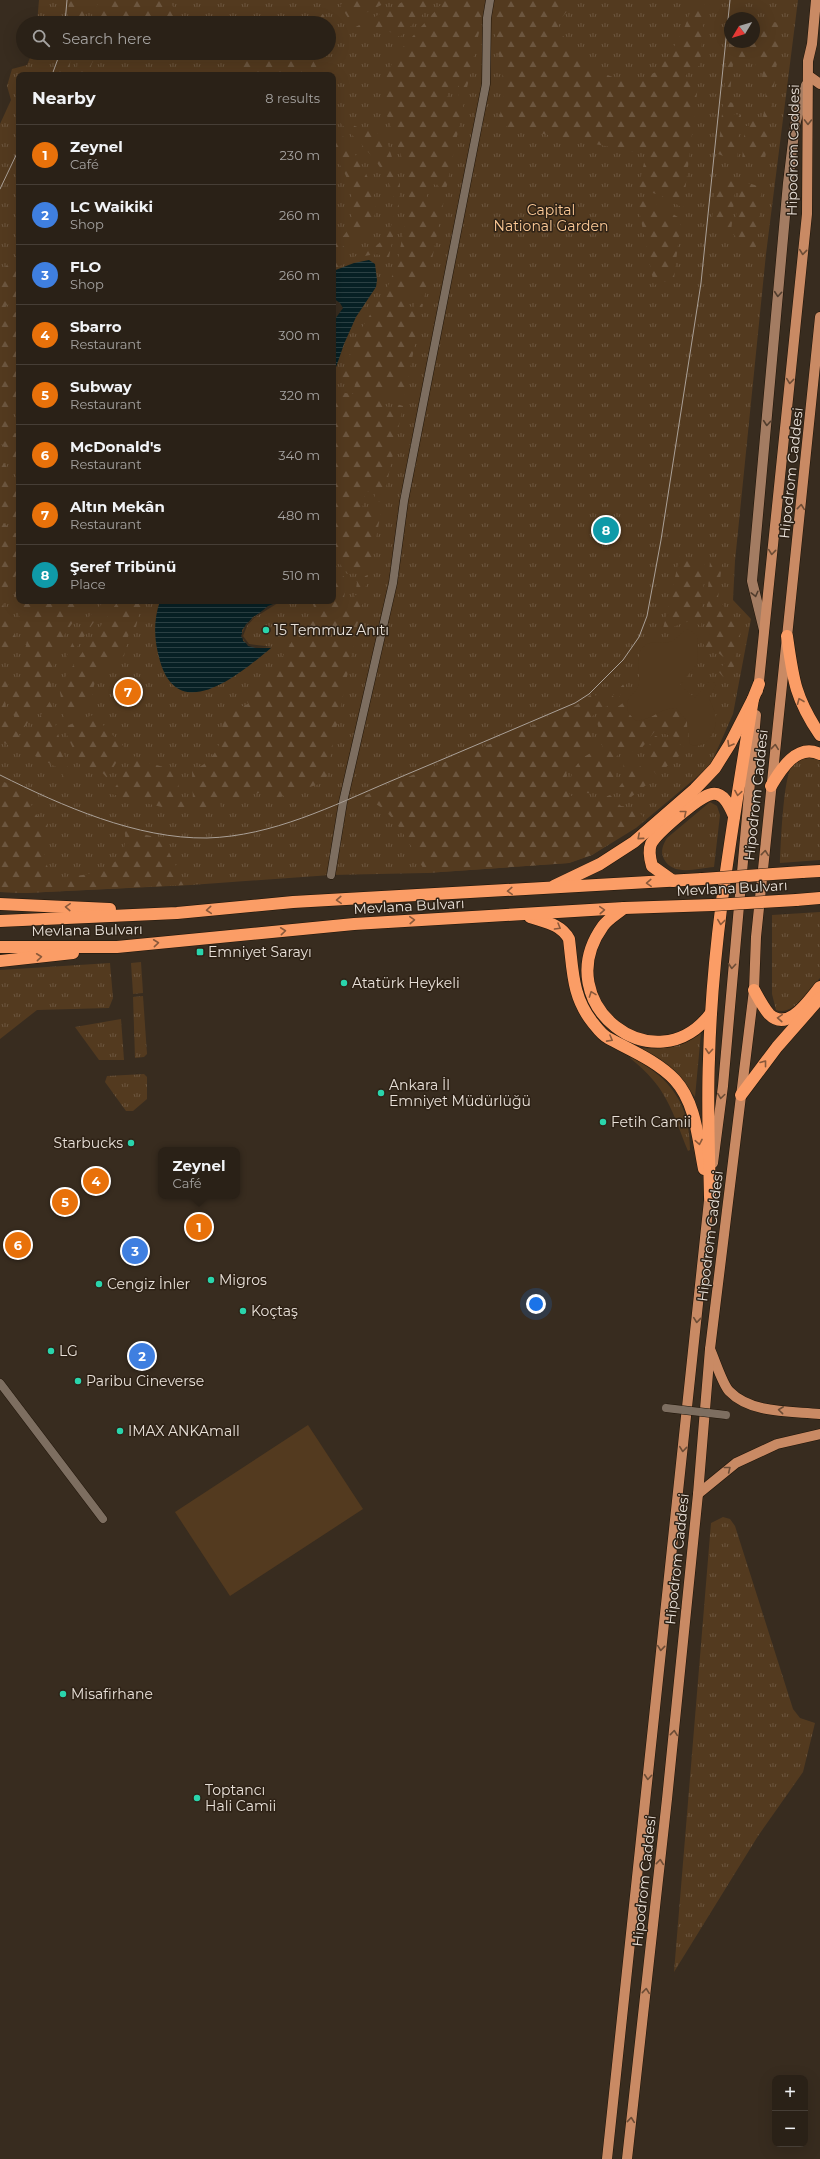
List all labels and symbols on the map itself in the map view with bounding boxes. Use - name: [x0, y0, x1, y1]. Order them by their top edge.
- north arrow: [724, 12, 760, 48]
- street label: Hipodrom Caddesi: [783, 84, 803, 216]
- one-way arrow: [804, 119, 812, 125]
- park label: Capital National Garden: [494, 201, 608, 235]
- one-way arrow: [798, 249, 807, 255]
- one-way arrow: [774, 291, 783, 297]
- one-way arrow: [785, 378, 794, 384]
- street label: Hipodrom Caddesi: [775, 407, 807, 539]
- one-way arrow: [762, 420, 771, 426]
- one-way arrow: [796, 504, 805, 510]
- pin: 8: [593, 515, 619, 545]
- one-way arrow: [768, 549, 777, 556]
- one-way arrow: [750, 590, 759, 597]
- place label: 15 Temmuz Anıtı: [274, 621, 389, 639]
- marker: 15 Temmuz Anıtı: [261, 625, 271, 635]
- pin: 7: [115, 677, 141, 707]
- one-way arrow: [797, 698, 805, 705]
- street label: Hipodrom Caddesi: [740, 729, 772, 861]
- one-way arrow: [727, 740, 734, 747]
- one-way arrow: [771, 744, 780, 750]
- one-way arrow: [734, 790, 743, 796]
- one-way arrow: [680, 810, 687, 817]
- one-way arrow: [637, 832, 645, 839]
- one-way arrow: [760, 850, 769, 856]
- street label: Mevlana Bulvarı: [676, 876, 788, 900]
- one-way arrow: [646, 878, 652, 887]
- one-way arrow: [507, 886, 513, 895]
- street label: Mevlana Bulvarı: [353, 894, 465, 918]
- one-way arrow: [336, 895, 342, 904]
- one-way arrow: [65, 903, 71, 912]
- one-way arrow: [206, 905, 212, 914]
- one-way arrow: [599, 905, 605, 914]
- one-way arrow: [409, 916, 415, 925]
- one-way arrow: [717, 919, 726, 925]
- street label: Mevlana Bulvarı: [31, 920, 143, 940]
- one-way arrow: [553, 923, 561, 930]
- one-way arrow: [280, 926, 286, 935]
- one-way arrow: [153, 939, 159, 948]
- place label: Emniyet Sarayı: [208, 943, 312, 961]
- marker: Emniyet Sarayı: [195, 947, 205, 957]
- one-way arrow: [36, 953, 42, 962]
- one-way arrow: [728, 963, 737, 969]
- place label: Atatürk Heykeli: [352, 974, 460, 992]
- marker: Atatürk Heykeli: [339, 978, 349, 988]
- one-way arrow: [588, 990, 596, 997]
- one-way arrow: [777, 1013, 783, 1022]
- one-way arrow: [606, 1034, 613, 1041]
- one-way arrow: [705, 1048, 713, 1054]
- one-way arrow: [759, 1060, 766, 1067]
- place label: Ankara İl Emniyet Müdürlüğü: [389, 1076, 531, 1110]
- marker: Ankara İl Emniyet Müdürlüğü: [376, 1088, 386, 1098]
- one-way arrow: [717, 1093, 726, 1099]
- place label: Fetih Camii: [611, 1113, 691, 1131]
- marker: Fetih Camii: [598, 1117, 608, 1127]
- place label: Starbucks: [54, 1134, 123, 1152]
- marker: Starbucks: [126, 1138, 136, 1148]
- one-way arrow: [694, 1139, 702, 1145]
- pin: 4: [83, 1166, 109, 1196]
- street label: Hipodrom Caddesi: [693, 1170, 727, 1302]
- pin: 5: [52, 1187, 78, 1217]
- pin: 1: [186, 1212, 212, 1242]
- pin: 6: [5, 1230, 31, 1260]
- pin: 3: [122, 1236, 148, 1266]
- place label: Migros: [219, 1271, 267, 1289]
- place label: Cengiz İnler: [107, 1275, 191, 1293]
- marker: Migros: [206, 1275, 216, 1285]
- marker: Cengiz İnler: [94, 1279, 104, 1289]
- your location: [526, 1294, 546, 1314]
- place label: Koçtaş: [251, 1302, 298, 1320]
- marker: Koçtaş: [238, 1306, 248, 1316]
- one-way arrow: [692, 1317, 701, 1323]
- pin: 2: [129, 1341, 155, 1371]
- place label: LG: [59, 1342, 78, 1360]
- marker: LG: [46, 1346, 56, 1356]
- place label: Paribu Cineverse: [86, 1372, 204, 1390]
- marker: Paribu Cineverse: [73, 1376, 83, 1386]
- one-way arrow: [778, 1406, 784, 1415]
- place label: IMAX ANKAmall: [128, 1422, 240, 1440]
- marker: IMAX ANKAmall: [115, 1426, 125, 1436]
- one-way arrow: [679, 1446, 688, 1452]
- one-way arrow: [723, 1467, 730, 1474]
- street label: Hipodrom Caddesi: [661, 1493, 693, 1625]
- one-way arrow: [657, 1645, 666, 1651]
- place label: Misafirhane: [71, 1685, 153, 1703]
- marker: Misafirhane: [58, 1689, 68, 1699]
- one-way arrow: [669, 1730, 678, 1736]
- one-way arrow: [644, 1774, 653, 1780]
- place label: Toptancı Hali Camii: [205, 1781, 276, 1815]
- marker: Toptancı Hali Camii: [192, 1793, 202, 1803]
- street label: Hipodrom Caddesi: [628, 1815, 660, 1947]
- one-way arrow: [656, 1859, 665, 1865]
- one-way arrow: [641, 1988, 650, 1994]
- one-way arrow: [627, 2117, 636, 2123]

